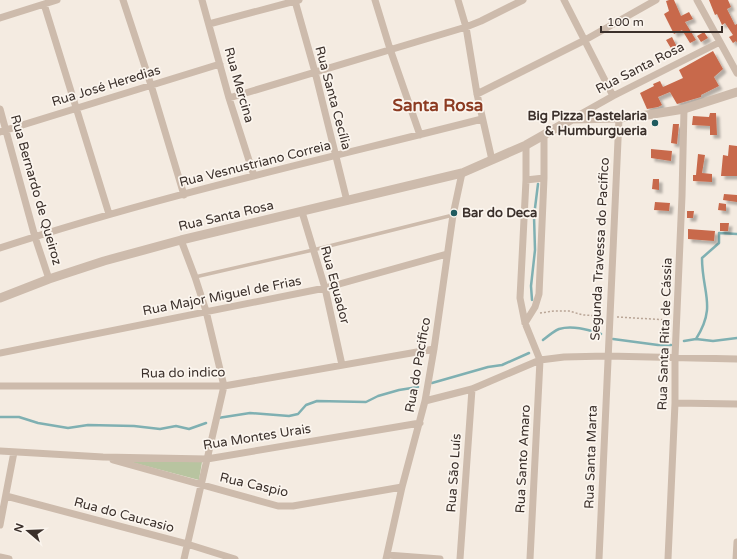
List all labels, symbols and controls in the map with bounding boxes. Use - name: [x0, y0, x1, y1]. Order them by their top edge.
- scale bar: [601, 8, 722, 34]
- text: 100 m: [607, 15, 644, 29]
- street label: Rua Santa Rosa: [593, 39, 687, 97]
- street label: Rua Santa Cecília: [311, 44, 355, 152]
- street label: Rua Mercina: [221, 45, 257, 125]
- street label: Rua José Heredias: [50, 62, 162, 110]
- district label: Santa Rosa: [393, 95, 483, 116]
- place label: Big Pizza Pastelaria & Humburgueria: [528, 108, 647, 139]
- street label: Rua Bernardo de Queiroz: [7, 113, 65, 267]
- marker: Big Pizza Pastelaria & Humburgueria: [650, 118, 660, 128]
- street label: Rua Vesnustriano Correia: [177, 137, 333, 191]
- street label: Segunda Travessa do Pacifico: [587, 157, 613, 341]
- street label: Rua Santa Rosa: [177, 197, 275, 235]
- place label: Bar do Deca: [462, 205, 537, 221]
- marker: Bar do Deca: [449, 208, 459, 218]
- street label: Rua Equador: [317, 244, 353, 326]
- street label: Rua Santa Rita de Cássia: [654, 257, 676, 411]
- street label: Rua Major Miguel de Frias: [141, 273, 303, 319]
- street label: Rua do Pacifico: [402, 316, 434, 414]
- street label: Rua do indico: [140, 364, 226, 382]
- street label: Rua Santo Amaro: [512, 404, 534, 514]
- street label: Rua Santa Marta: [581, 405, 601, 509]
- street label: Rua Montes Urais: [202, 421, 312, 453]
- street label: Rua São Luís: [443, 433, 465, 513]
- street label: Rua Caspio: [218, 469, 290, 501]
- street label: Rua do Caucasio: [72, 494, 176, 536]
- north arrow: [8, 511, 48, 551]
- text: N: [11, 522, 27, 534]

